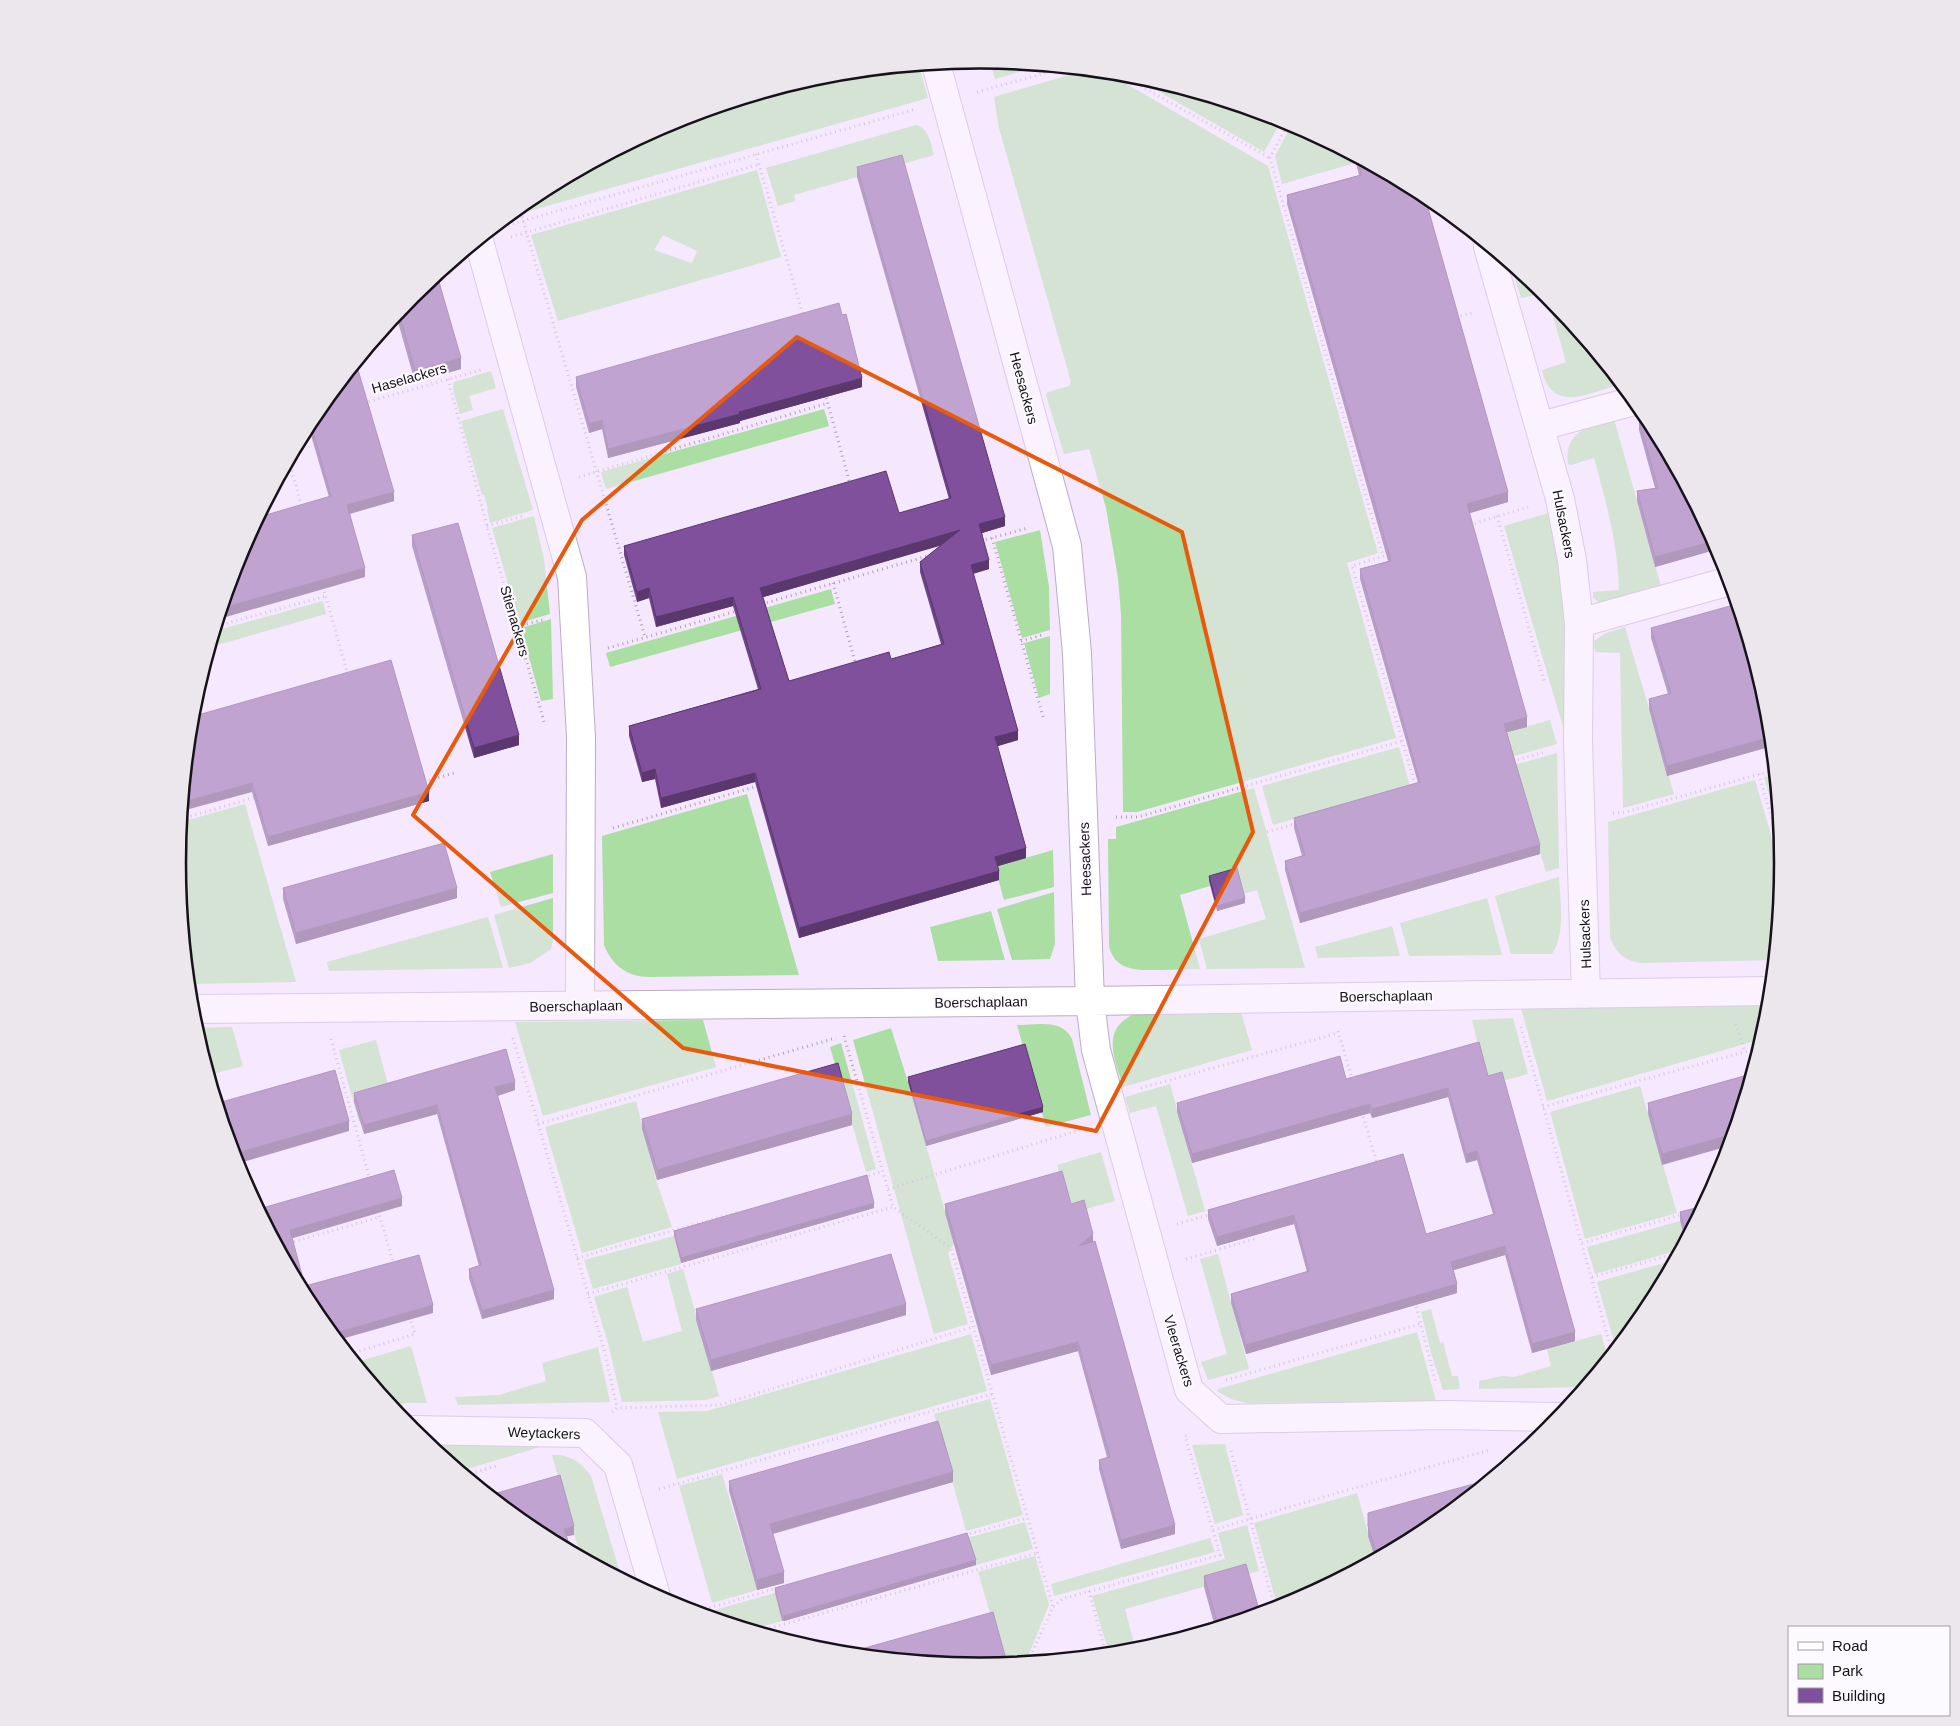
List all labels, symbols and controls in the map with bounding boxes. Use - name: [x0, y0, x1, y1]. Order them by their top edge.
- street label: Heesackers: [1007, 350, 1041, 426]
- street label: Haselackers: [370, 360, 448, 396]
- street label: Hulsackers: [1550, 488, 1578, 560]
- street label: Stienackers: [497, 584, 533, 658]
- street label: Heesackers: [1076, 822, 1094, 896]
- street label: Hulsackers: [1576, 899, 1594, 969]
- street label: Boerschaplaan: [1339, 987, 1433, 1005]
- street label: Boerschaplaan: [934, 993, 1028, 1011]
- street label: Boerschaplaan: [529, 997, 623, 1015]
- street label: Vleerackers: [1161, 1313, 1197, 1389]
- street label: Weytackers: [507, 1424, 581, 1442]
- legend: [1788, 1626, 1950, 1716]
- text: Road: [1832, 1637, 1868, 1654]
- text: Park: [1832, 1662, 1863, 1679]
- text: Building: [1832, 1687, 1885, 1704]

